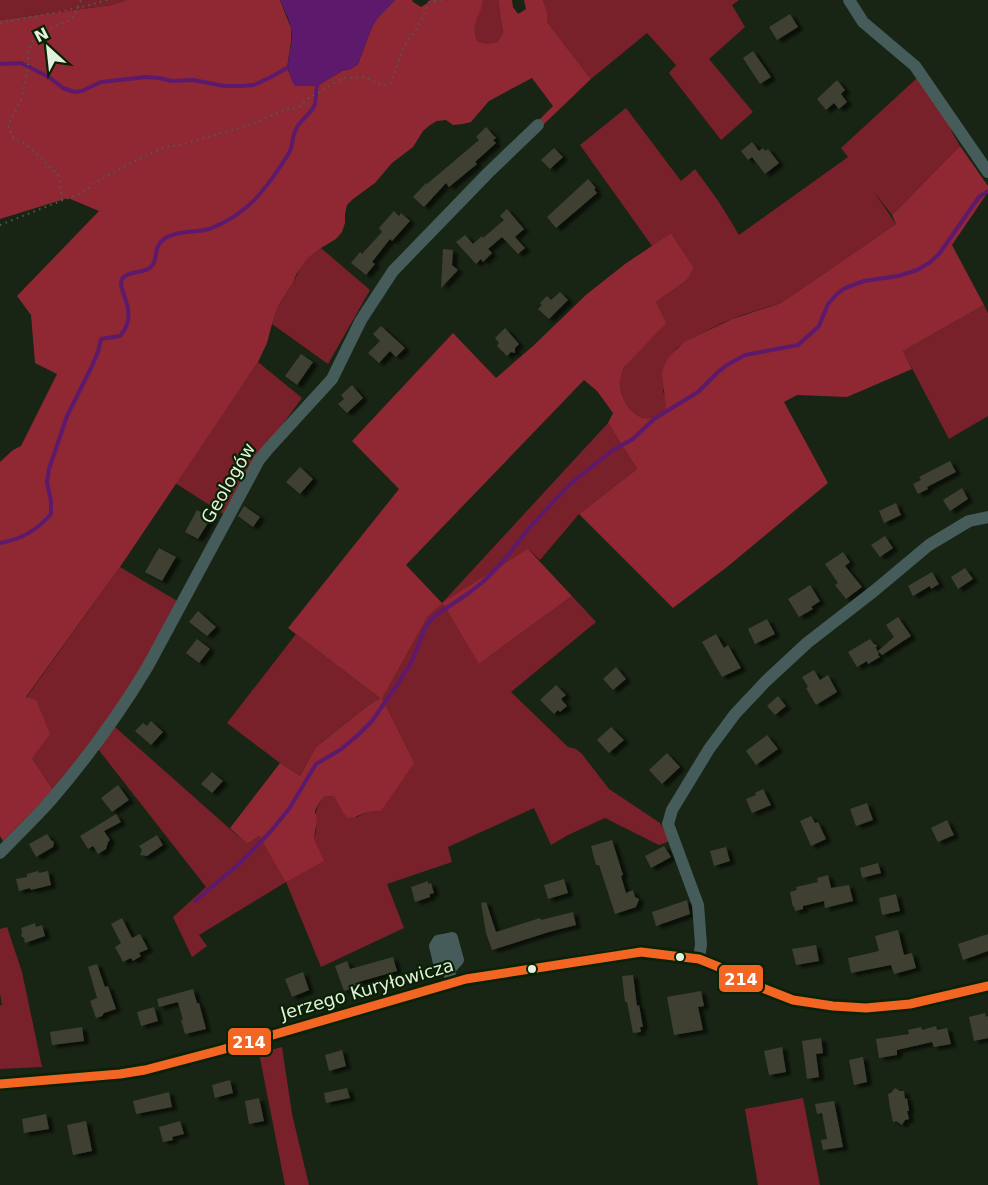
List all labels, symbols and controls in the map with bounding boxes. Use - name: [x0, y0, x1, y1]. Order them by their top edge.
- north arrow: [18, 18, 78, 78]
- text: N: [31, 24, 52, 47]
- street label: Geologów: [197, 439, 259, 527]
- unlabelled marker: [674, 951, 686, 963]
- street label: Jerzego Kuryłowicza: [277, 954, 456, 1024]
- unlabelled marker: [526, 963, 538, 975]
- line badge: 214: [718, 964, 764, 993]
- text: 214: [724, 970, 758, 989]
- line badge: 214: [227, 1027, 272, 1056]
- text: 214: [232, 1033, 266, 1052]

